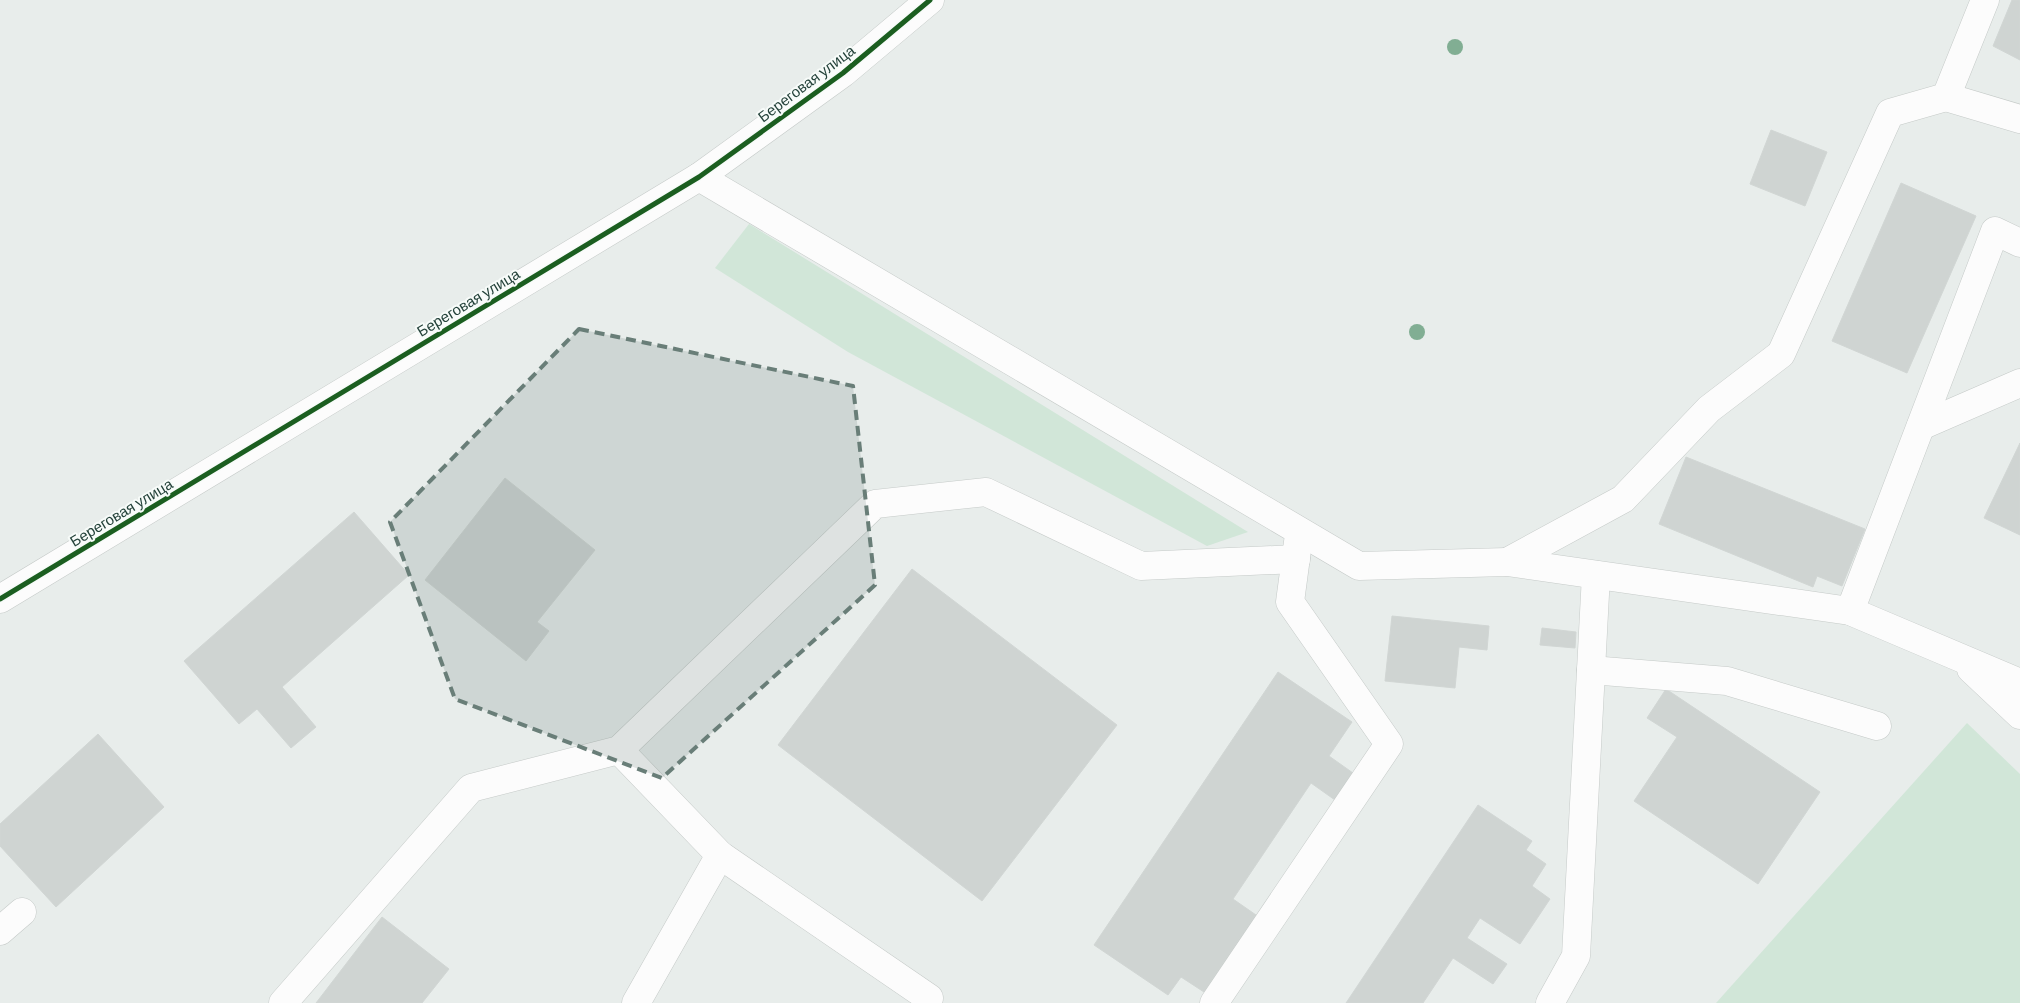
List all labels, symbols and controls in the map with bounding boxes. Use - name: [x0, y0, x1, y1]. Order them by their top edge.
- street label: Береговая улица: [754, 40, 859, 125]
- street label: Береговая улица: [413, 264, 523, 340]
- street label: Береговая улица: [66, 474, 176, 550]

